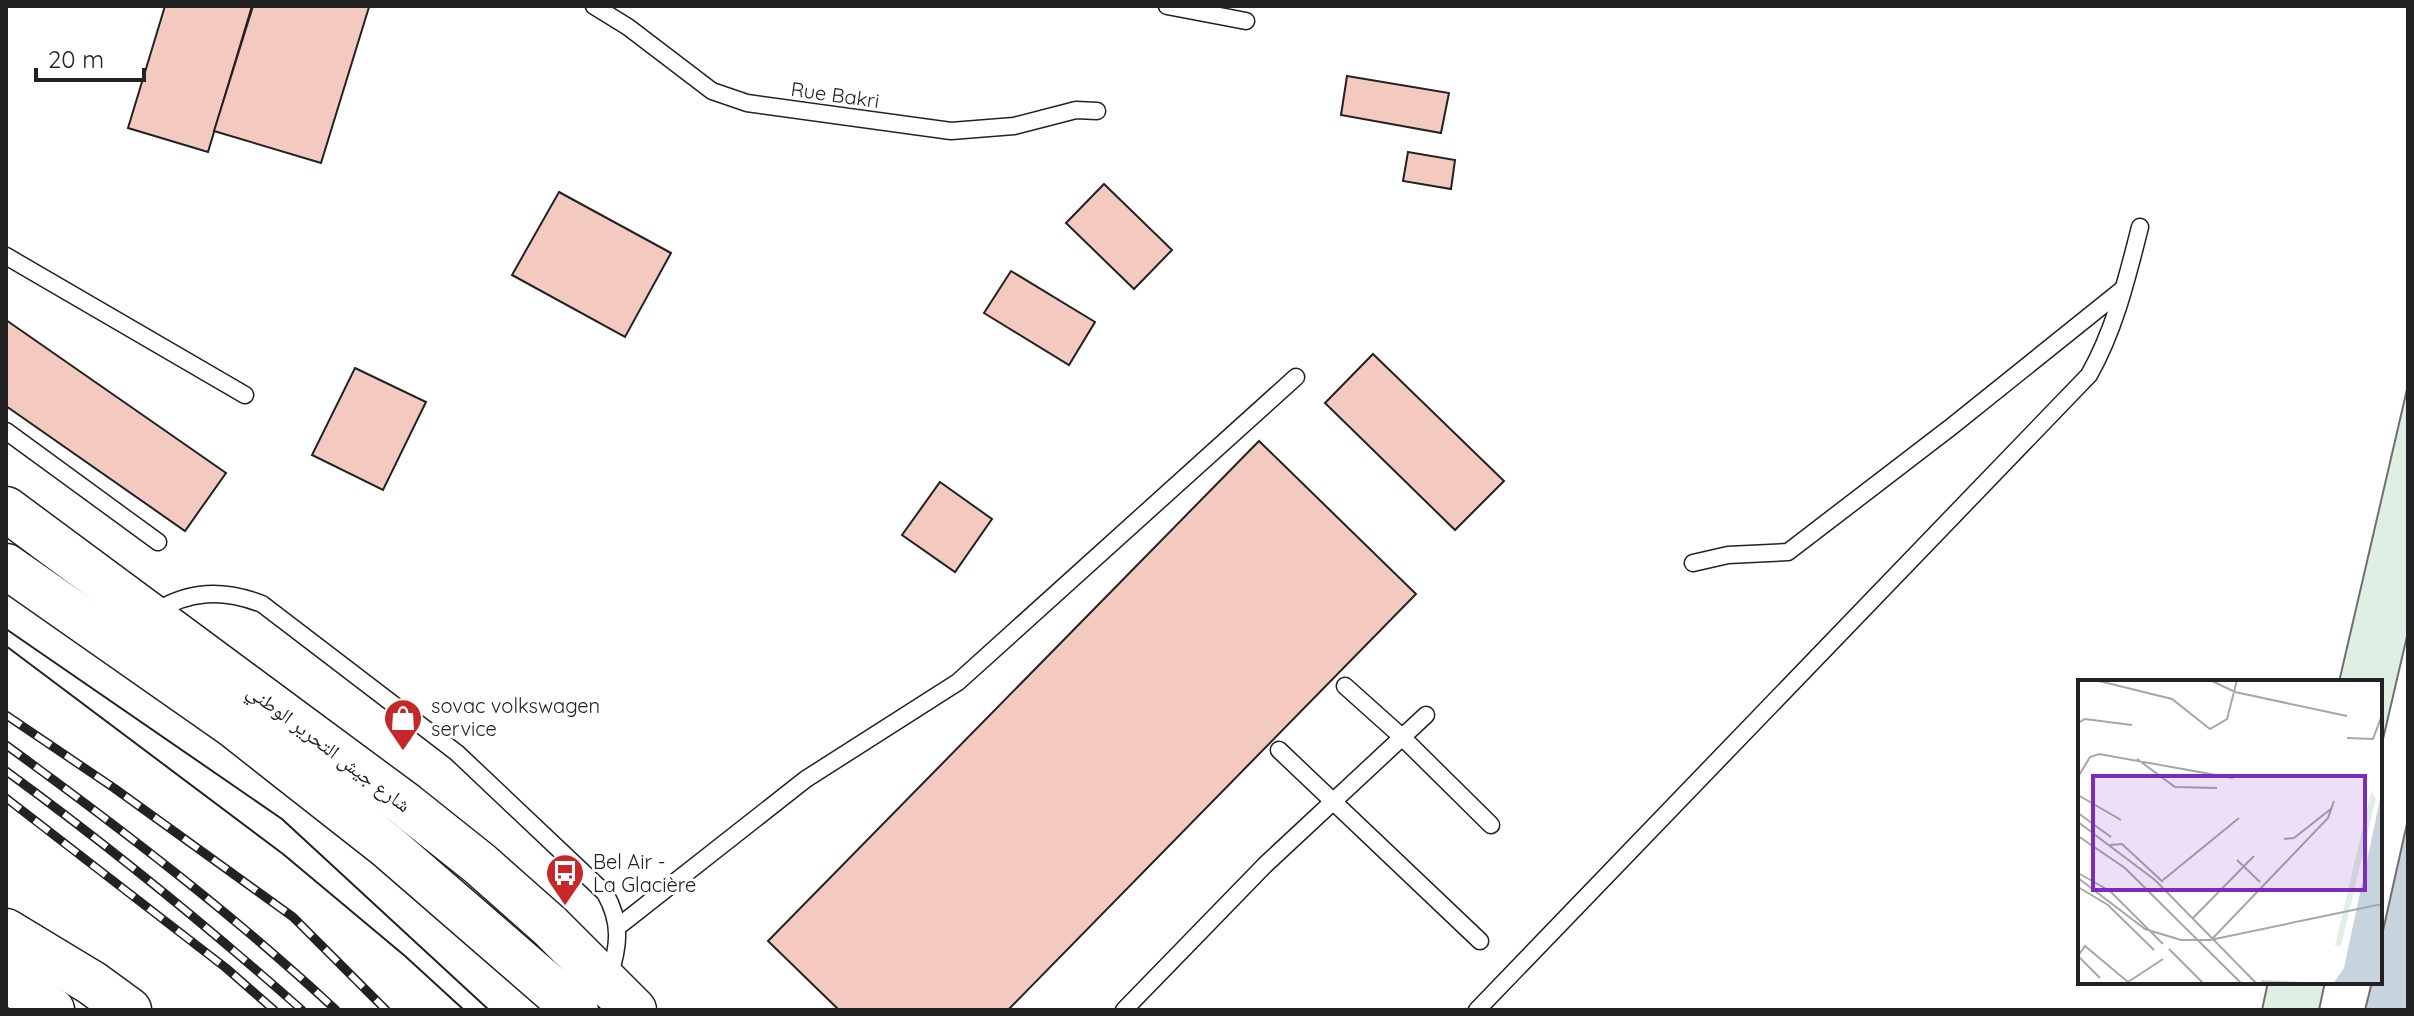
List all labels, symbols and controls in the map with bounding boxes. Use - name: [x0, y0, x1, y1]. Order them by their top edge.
- scale bar: [36, 32, 144, 82]
- text: 20 m: [48, 44, 104, 74]
- street label: Rue Bakri: [789, 76, 881, 113]
- street label: شارع جيش التحرير الوطني: [240, 678, 416, 821]
- inset map: [2078, 680, 2382, 984]
- place label: sovac volkswagen service: [431, 693, 600, 741]
- shop icon: sovac volkswagen service: [382, 697, 424, 752]
- place label: Bel Air - La Glacière: [593, 849, 696, 897]
- bus stop icon: Bel Air - La Glacière: [544, 852, 586, 907]

